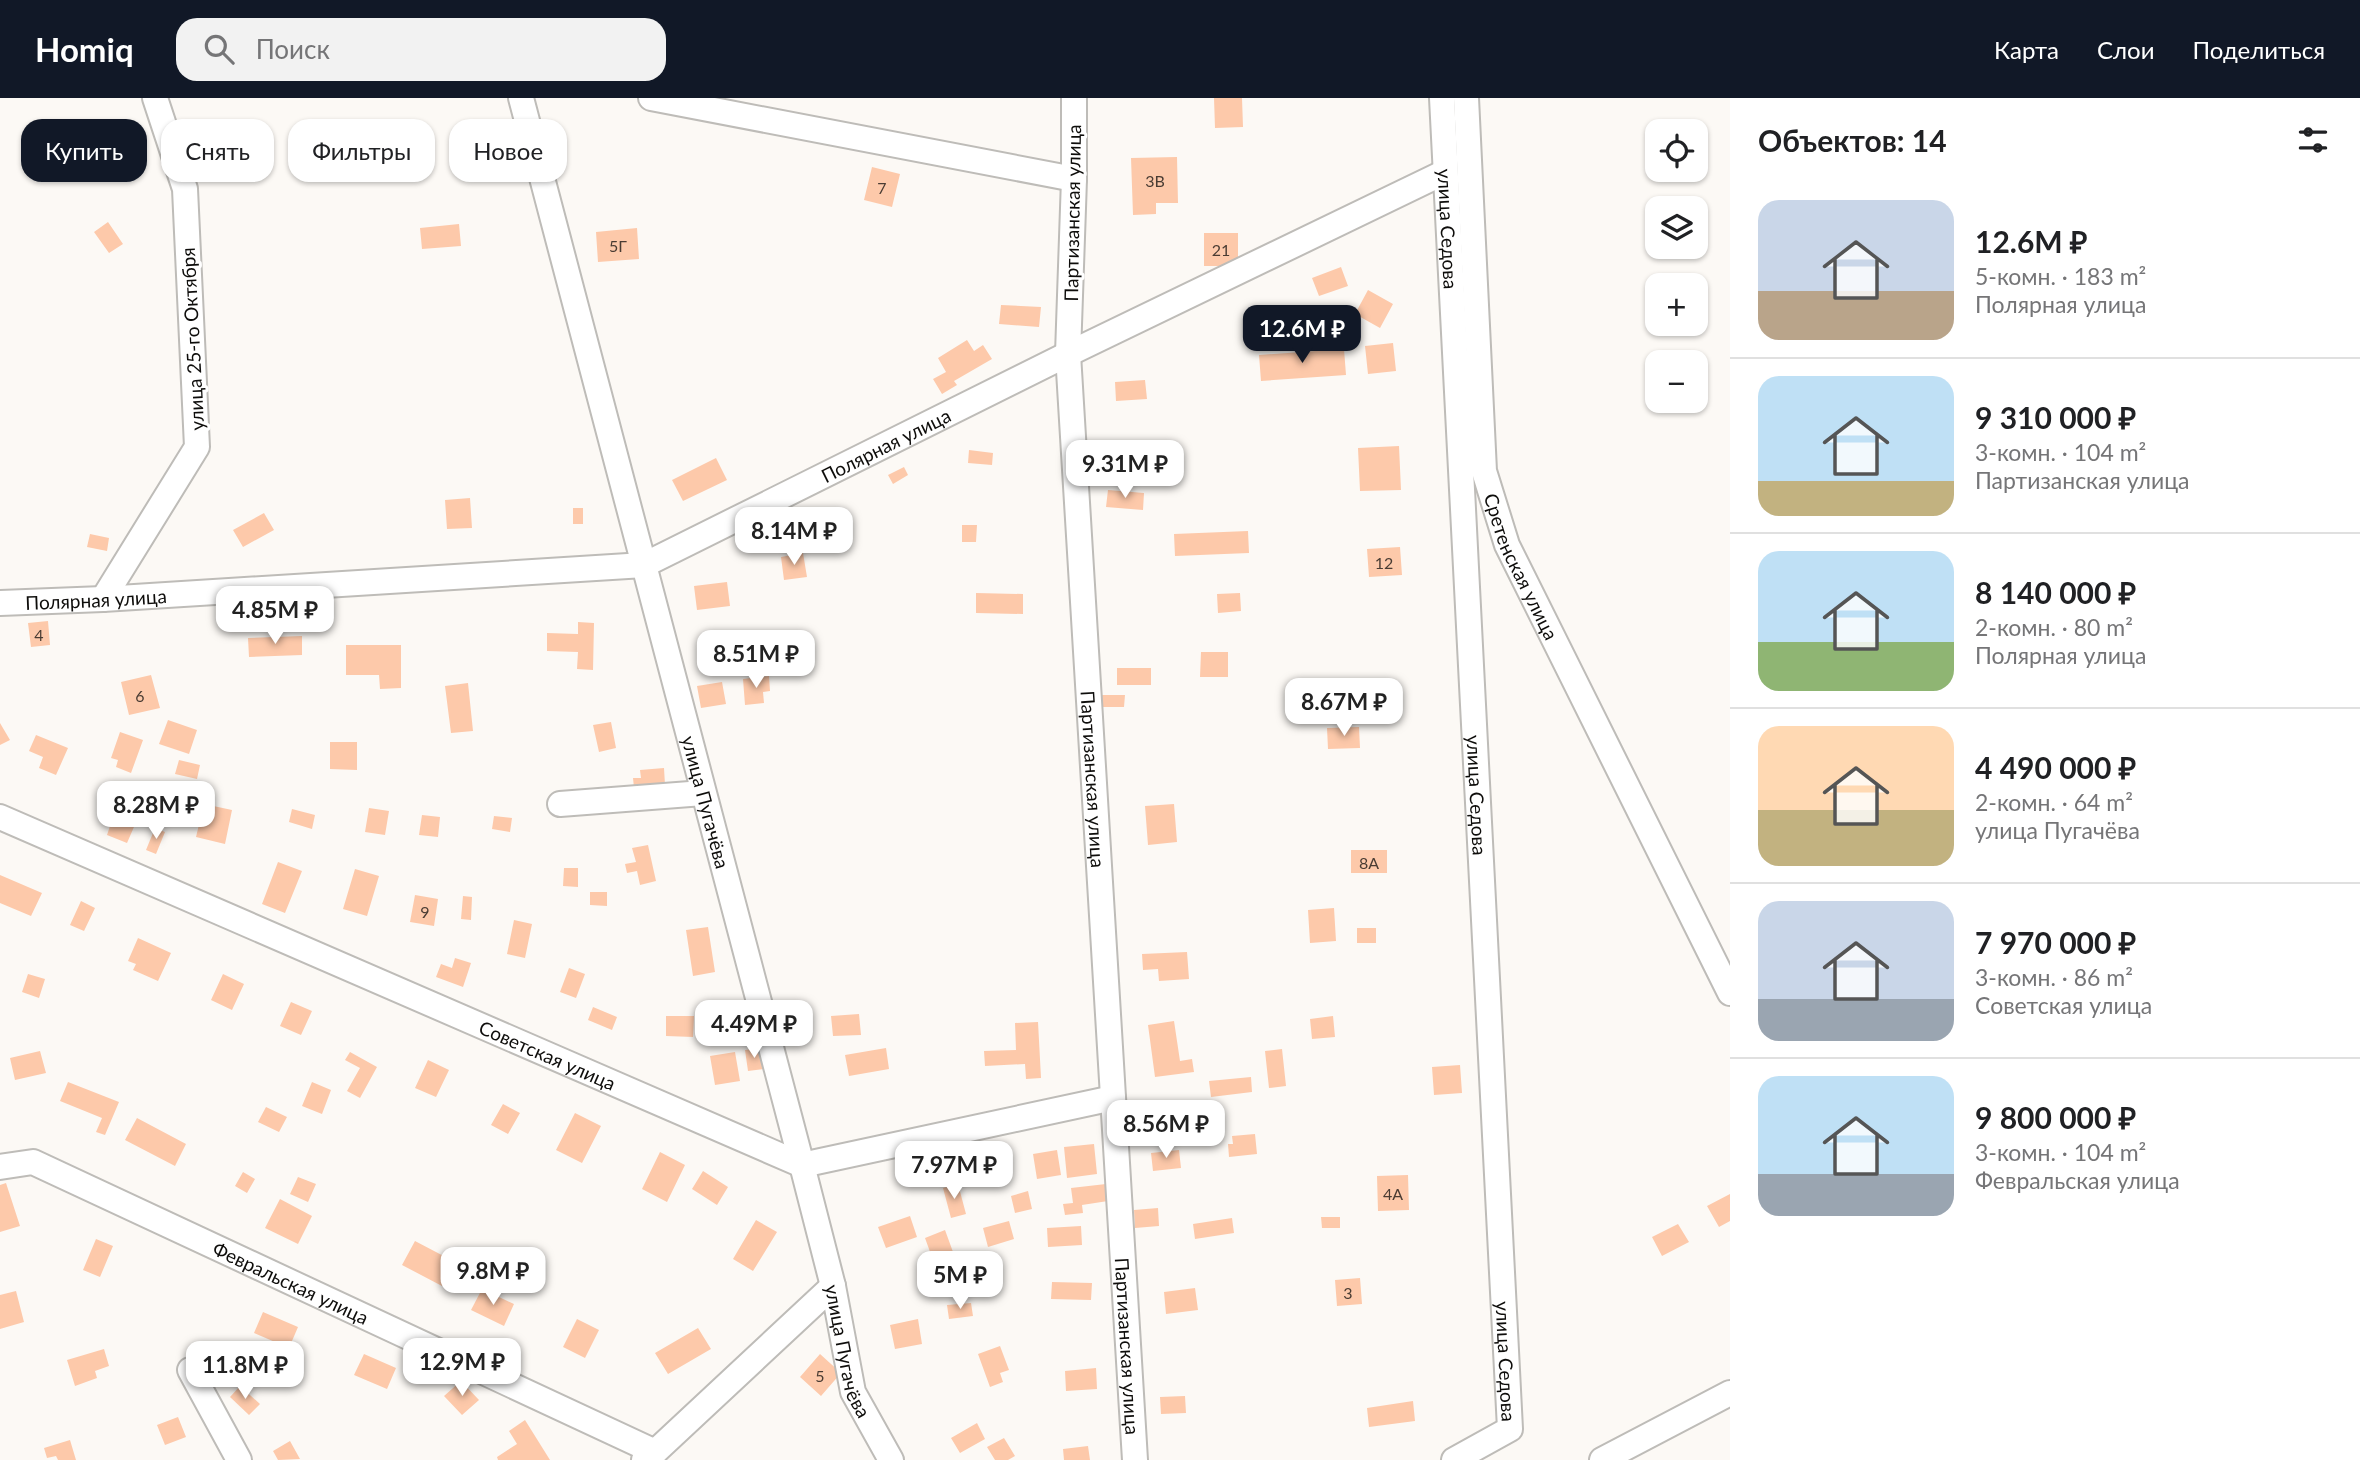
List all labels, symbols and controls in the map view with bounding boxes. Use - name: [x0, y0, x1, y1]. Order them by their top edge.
- search box: [176, 18, 666, 81]
- text: Homiq: [35, 29, 134, 69]
- icon: search: [200, 30, 238, 68]
- text: Поиск: [256, 33, 330, 65]
- text: Карта: [1994, 35, 2059, 64]
- text: Слои: [2097, 35, 2154, 64]
- text: Поделиться: [2192, 35, 2325, 64]
- chip: Купить: [21, 119, 147, 182]
- chip: Снять: [161, 119, 274, 182]
- chip: Фильтры: [288, 119, 435, 182]
- chip: Новое: [449, 119, 567, 182]
- map controls: [1645, 119, 1708, 413]
- button: locate: [1645, 119, 1708, 182]
- icon: filters: [2294, 121, 2332, 159]
- text: Объектов: 14: [1758, 122, 1947, 158]
- street label: Партизанская улица: [1059, 124, 1085, 302]
- street label: улица Седова: [1434, 168, 1463, 290]
- house number: 3В: [1145, 171, 1165, 190]
- house number: 7: [877, 178, 887, 197]
- button: layers: [1645, 196, 1708, 259]
- text: 12.6M ₽: [1975, 223, 2087, 259]
- icon: home: [1814, 228, 1898, 312]
- house number: 5Г: [609, 236, 627, 255]
- house number: 21: [1212, 240, 1230, 259]
- street label: улица 25-го Октября: [176, 247, 208, 431]
- text: 5-комн. · 183 m²: [1975, 262, 2146, 290]
- button: +: [1645, 273, 1708, 336]
- text: Полярная улица: [1975, 290, 2146, 318]
- pin: 12.6M ₽: [1237, 306, 1367, 365]
- text: 12.6M ₽: [1259, 314, 1345, 342]
- button: −: [1645, 350, 1708, 413]
- text: 9 310 000 ₽: [1975, 399, 2136, 435]
- street label: Полярная улица: [817, 403, 954, 487]
- icon: home: [1814, 404, 1898, 488]
- text: 3-комн. · 104 m²: [1975, 438, 2146, 466]
- pin: 9.31M ₽: [1060, 440, 1190, 500]
- text: 9.31M ₽: [1082, 449, 1168, 477]
- text: Партизанская улица: [1975, 466, 2190, 494]
- street label: Сретенская улица: [1480, 490, 1564, 643]
- pin: 8.14M ₽: [729, 508, 859, 567]
- text: 8.14M ₽: [751, 516, 837, 544]
- house number: 12: [1375, 553, 1393, 572]
- text: 8 140 000 ₽: [1975, 574, 2136, 610]
- icon: home: [1814, 579, 1898, 663]
- street label: Полярная улица: [25, 584, 167, 614]
- pin: 4.85M ₽: [210, 587, 340, 646]
- text: 4.85M ₽: [232, 595, 318, 623]
- text: 2-комн. · 80 m²: [1975, 613, 2133, 641]
- house number: 4: [34, 625, 44, 644]
- pin: 8.51M ₽: [691, 630, 821, 690]
- text: 8.51M ₽: [713, 639, 799, 667]
- text: Полярная улица: [1975, 641, 2146, 669]
- pin: 8.67M ₽: [1279, 678, 1409, 738]
- house number: 6: [135, 686, 145, 705]
- text: 8.67M ₽: [1301, 687, 1387, 715]
- street label: Партизанская улица: [1077, 690, 1111, 868]
- street label: улица Пугачёва: [678, 733, 735, 871]
- street label: улица Седова: [1463, 734, 1492, 856]
- text: 4 490 000 ₽: [1975, 749, 2136, 785]
- icon: home: [1814, 754, 1898, 838]
- pin: 8.28M ₽: [91, 782, 221, 841]
- text: 2-комн. · 64 m²: [1975, 788, 2133, 816]
- text: 8.28M ₽: [113, 790, 199, 818]
- text: улица Пугачёва: [1975, 816, 2140, 844]
- house number: 8А: [1359, 853, 1379, 872]
- house number: 9: [420, 902, 430, 921]
- text: 7 970 000 ₽: [1975, 924, 2136, 960]
- icon: home: [1814, 929, 1898, 1013]
- text: 3-комн. · 86 m²: [1975, 963, 2133, 991]
- text: Советская улица: [1975, 991, 2152, 1019]
- pin: 4.49M ₽: [689, 1000, 819, 1060]
- text: 4.49M ₽: [711, 1009, 797, 1037]
- street label: Советская улица: [476, 1015, 619, 1094]
- text: 9 800 000 ₽: [1975, 1099, 2136, 1135]
- pin: 8.56M ₽: [1101, 1100, 1231, 1160]
- icon: home: [1814, 1104, 1898, 1188]
- text: 8.56M ₽: [1123, 1109, 1209, 1137]
- text: 3-комн. · 104 m²: [1975, 1138, 2146, 1166]
- pin: 7.97M ₽: [889, 1142, 1019, 1201]
- text: 7.97M ₽: [911, 1150, 997, 1178]
- text: Февральская улица: [1975, 1166, 2180, 1194]
- house number: 4А: [1383, 1184, 1403, 1203]
- street label: Февральская улица: [209, 1236, 372, 1328]
- pin: 9.8M ₽: [436, 1248, 550, 1307]
- pin: 5M ₽: [919, 1252, 1001, 1311]
- text: 9.8M ₽: [457, 1256, 529, 1284]
- street label: Партизанская улица: [1111, 1257, 1145, 1435]
- text: 5M ₽: [933, 1260, 987, 1288]
- street label: улица Пугачёва: [821, 1282, 876, 1421]
- house number: 3: [1343, 1283, 1353, 1302]
- street label: улица Седова: [1492, 1301, 1521, 1422]
- pin: 12.9M ₽: [397, 1338, 527, 1398]
- pin: 11.8M ₽: [180, 1342, 310, 1401]
- text: 12.9M ₽: [419, 1347, 505, 1375]
- text: 11.8M ₽: [202, 1350, 288, 1378]
- house number: 5: [815, 1366, 825, 1385]

